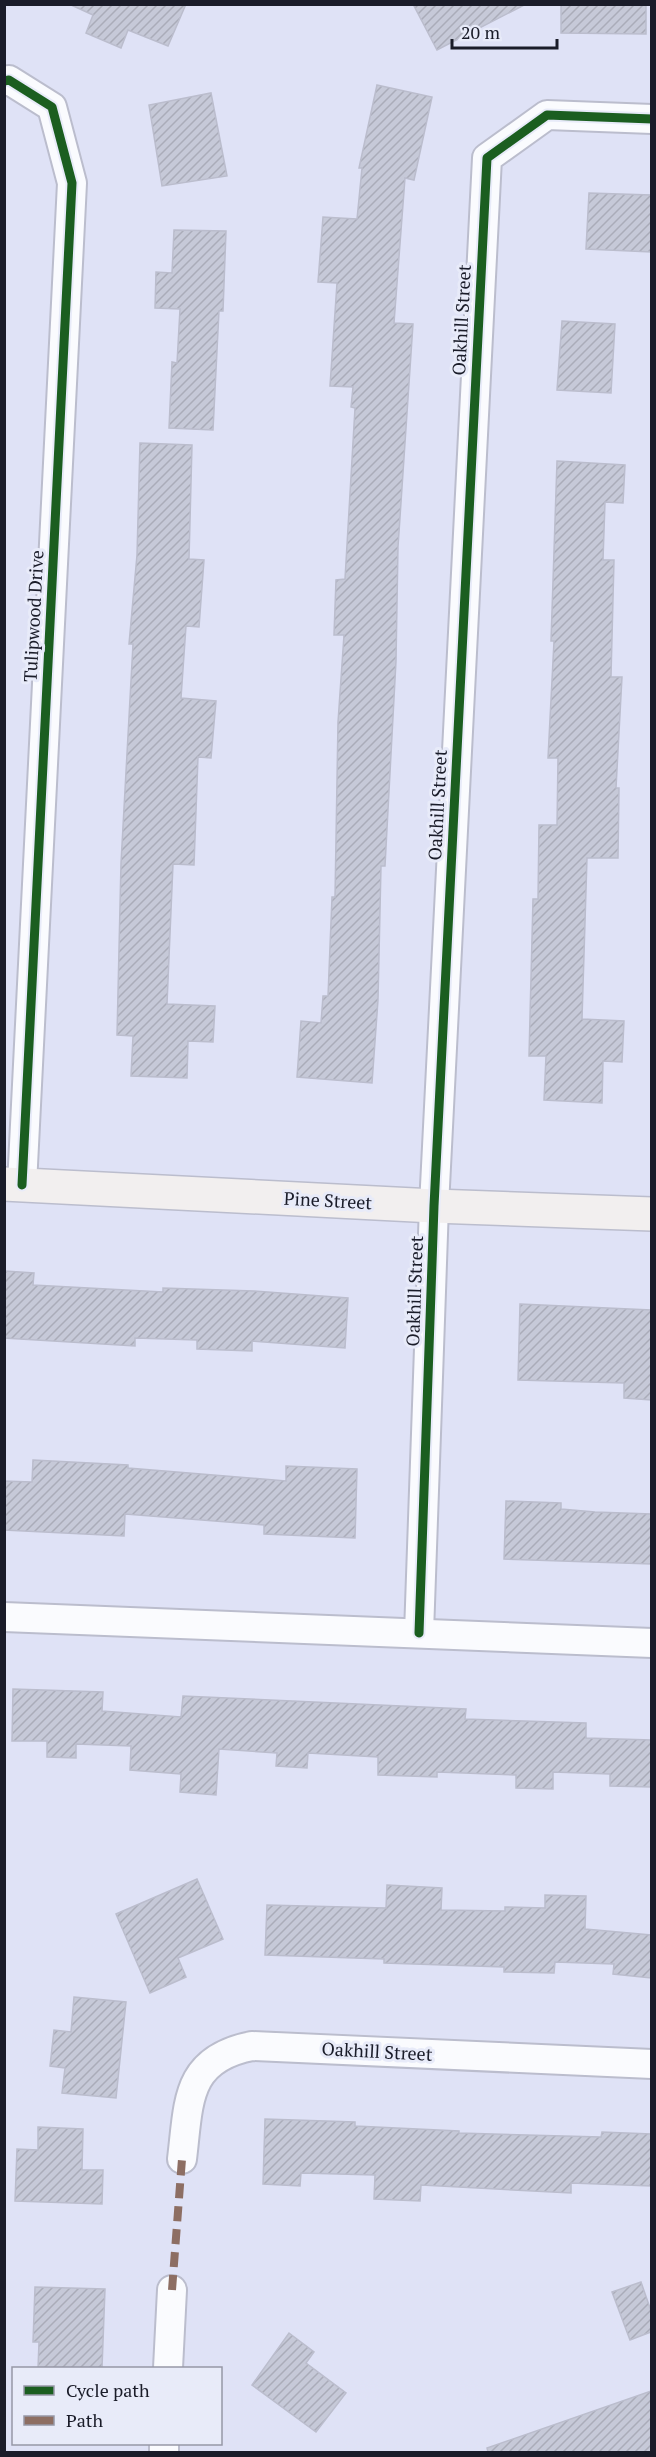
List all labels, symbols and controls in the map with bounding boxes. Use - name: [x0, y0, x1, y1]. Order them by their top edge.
- scale bar: [452, 12, 557, 50]
- text: 20 m: [461, 20, 501, 44]
- street label: Oakhill Street: [446, 264, 476, 376]
- street label: Tulipwood Drive: [18, 549, 48, 682]
- street label: Oakhill Street: [422, 749, 452, 861]
- street label: Pine Street: [283, 1186, 373, 1214]
- street label: Oakhill Street: [400, 1235, 428, 1347]
- street label: Oakhill Street: [321, 2036, 433, 2066]
- legend: [12, 2367, 222, 2445]
- text: Cycle path: [66, 2378, 150, 2402]
- text: Path: [66, 2408, 103, 2432]

